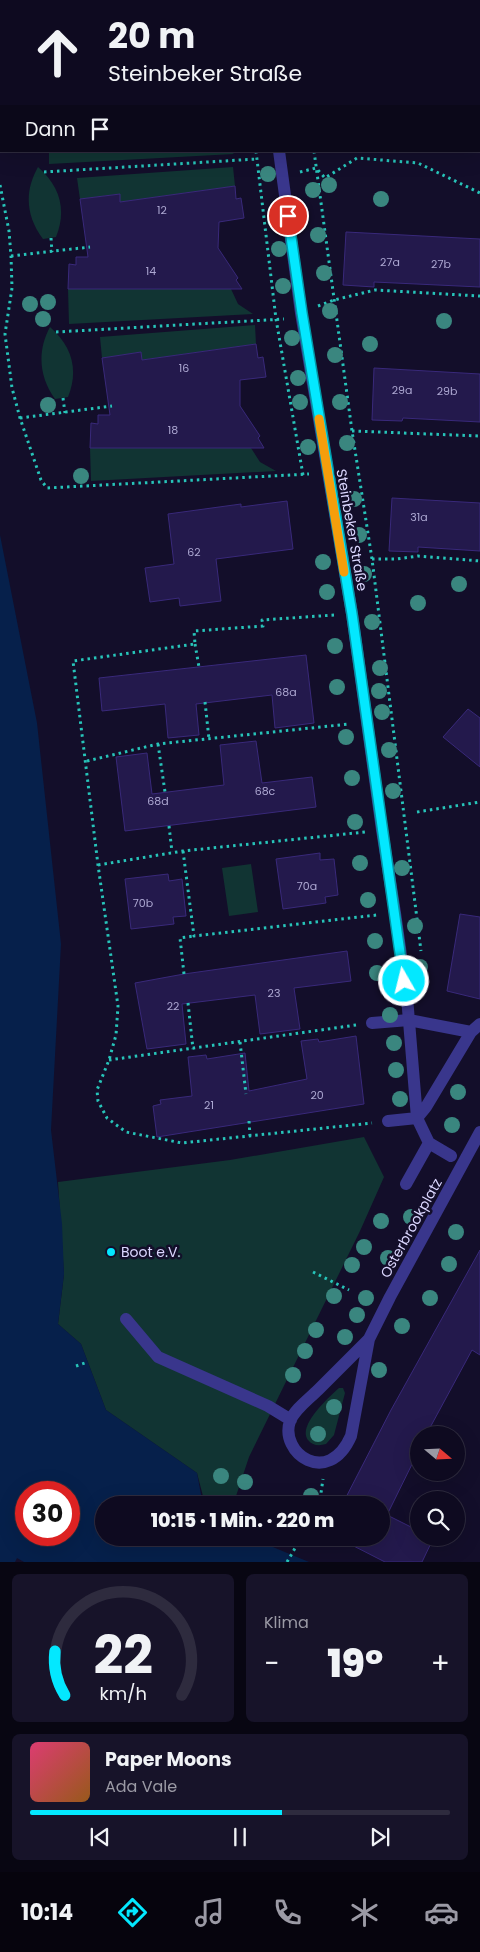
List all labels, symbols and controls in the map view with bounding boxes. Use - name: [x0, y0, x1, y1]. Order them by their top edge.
- text: 20 m: [108, 11, 195, 60]
- icon: ahead: [25, 20, 90, 85]
- text: Steinbeker Straße: [108, 58, 302, 89]
- icon: arrive: [86, 115, 114, 143]
- text: Dann: [25, 116, 76, 143]
- pin: [267, 195, 309, 237]
- house number: 12: [157, 202, 167, 218]
- icon: arrive: [274, 202, 302, 230]
- house number: 27a: [380, 254, 400, 270]
- house number: 27b: [431, 256, 451, 272]
- house number: 14: [146, 263, 156, 279]
- house number: 16: [179, 360, 189, 376]
- house number: 29a: [392, 382, 412, 398]
- house number: 29b: [437, 383, 457, 399]
- house number: 18: [168, 422, 178, 438]
- street label: Steinbeker Straße: [331, 467, 373, 593]
- house number: 31a: [410, 509, 428, 525]
- house number: 62: [187, 544, 201, 560]
- house number: 68a: [275, 684, 297, 700]
- house number: 68c: [255, 783, 276, 799]
- house number: 68d: [147, 793, 169, 809]
- house number: 70a: [297, 878, 317, 894]
- house number: 70b: [133, 895, 153, 911]
- position arrow: [377, 954, 429, 1006]
- house number: 23: [268, 985, 280, 1001]
- house number: 22: [167, 998, 179, 1014]
- house number: 20: [310, 1087, 324, 1103]
- house number: 21: [204, 1097, 214, 1113]
- street label: Osterbrookplatz: [375, 1175, 447, 1281]
- place label: Boot e.V.: [121, 1242, 180, 1262]
- marker: Boot e.V.: [105, 1246, 117, 1258]
- north arrow: [410, 1426, 465, 1481]
- map controls: [410, 1426, 465, 1546]
- speed limit sign: 30: [15, 1481, 80, 1546]
- button: search: [410, 1491, 465, 1546]
- text: 10:15 · 1 Min. · 220 m: [151, 1507, 334, 1534]
- text: Klima: [264, 1611, 309, 1634]
- text: 22: [93, 1619, 153, 1692]
- text: 19°: [327, 1637, 383, 1690]
- text: −: [264, 1644, 279, 1683]
- text: +: [431, 1644, 450, 1683]
- text: km/h: [99, 1681, 147, 1706]
- text: Paper Moons: [105, 1746, 232, 1773]
- text: Ada Vale: [105, 1775, 177, 1798]
- icon: previous: [86, 1823, 114, 1851]
- icon: pause: [226, 1823, 254, 1851]
- icon: next: [366, 1823, 394, 1851]
- icon: directions: [115, 1895, 150, 1930]
- icon: music: [192, 1895, 227, 1930]
- icon: phone: [270, 1895, 305, 1930]
- icon: climate: [347, 1895, 382, 1930]
- icon: car: [424, 1895, 459, 1930]
- text: 10:14: [21, 1897, 73, 1928]

